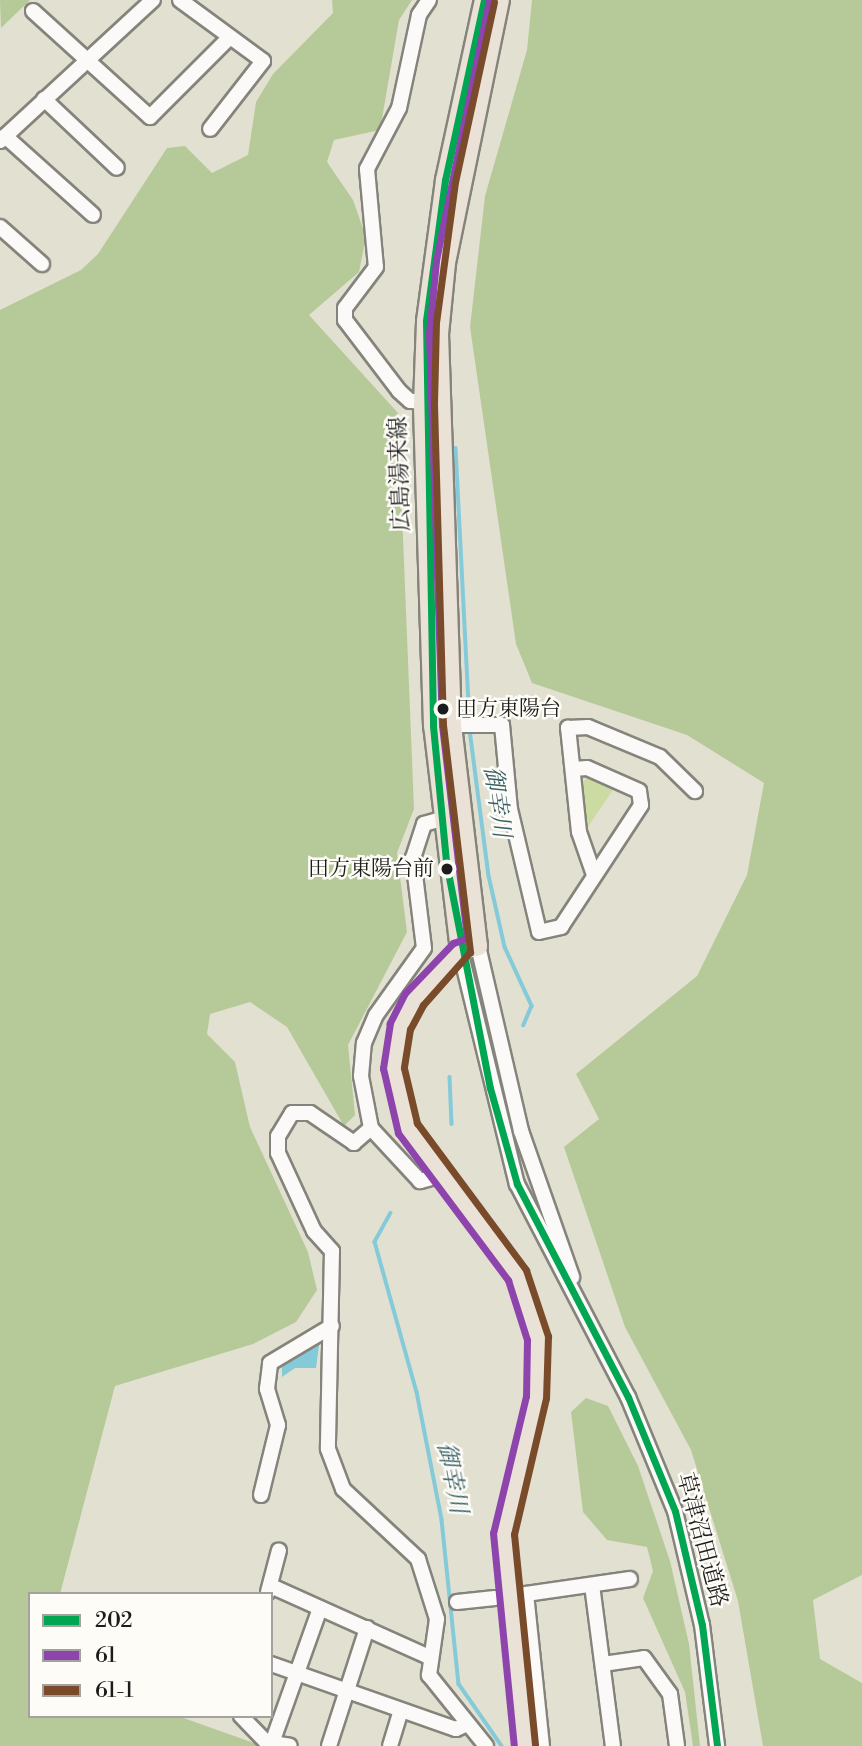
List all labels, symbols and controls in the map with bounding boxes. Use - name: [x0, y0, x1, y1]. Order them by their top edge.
- street label: 広島湯来線: [384, 416, 416, 532]
- place label: 田方東陽台: [456, 696, 561, 722]
- marker: 田方東陽台: [436, 702, 450, 716]
- water label: 御幸川: [477, 764, 515, 840]
- place label: 田方東陽台前: [308, 856, 434, 882]
- marker: 田方東陽台前: [440, 862, 454, 876]
- water label: 御幸川: [430, 1440, 472, 1516]
- street label: 草津沼田道路: [671, 1470, 733, 1610]
- legend: [28, 1592, 273, 1718]
- text: 202: [95, 1608, 133, 1634]
- text: 61: [95, 1643, 116, 1669]
- text: 61-1: [95, 1678, 134, 1704]

